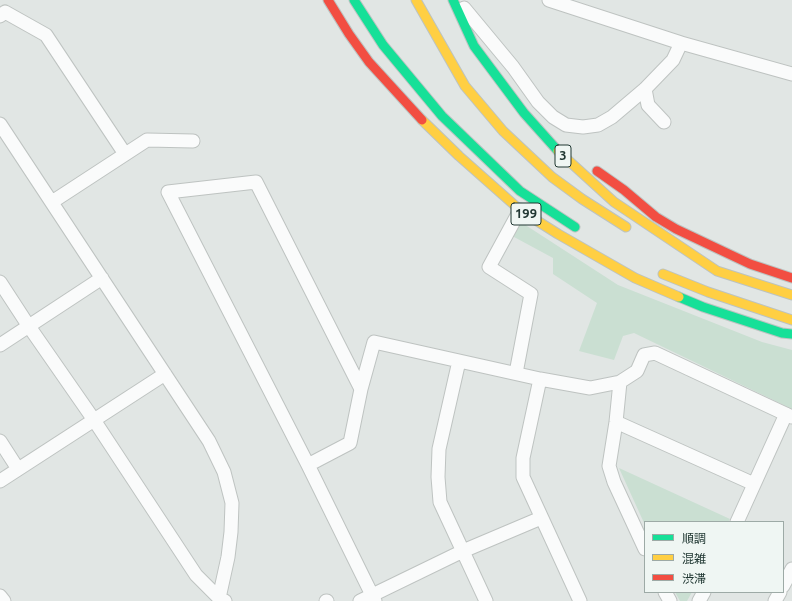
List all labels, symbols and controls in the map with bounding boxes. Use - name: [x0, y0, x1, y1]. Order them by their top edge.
- road number: 3: [555, 145, 571, 167]
- road number: 199: [511, 203, 541, 225]
- legend: [644, 521, 784, 593]
- text: 順調: [682, 532, 706, 545]
- text: 混雑: [682, 552, 706, 565]
- text: 渋滞: [682, 572, 706, 585]

